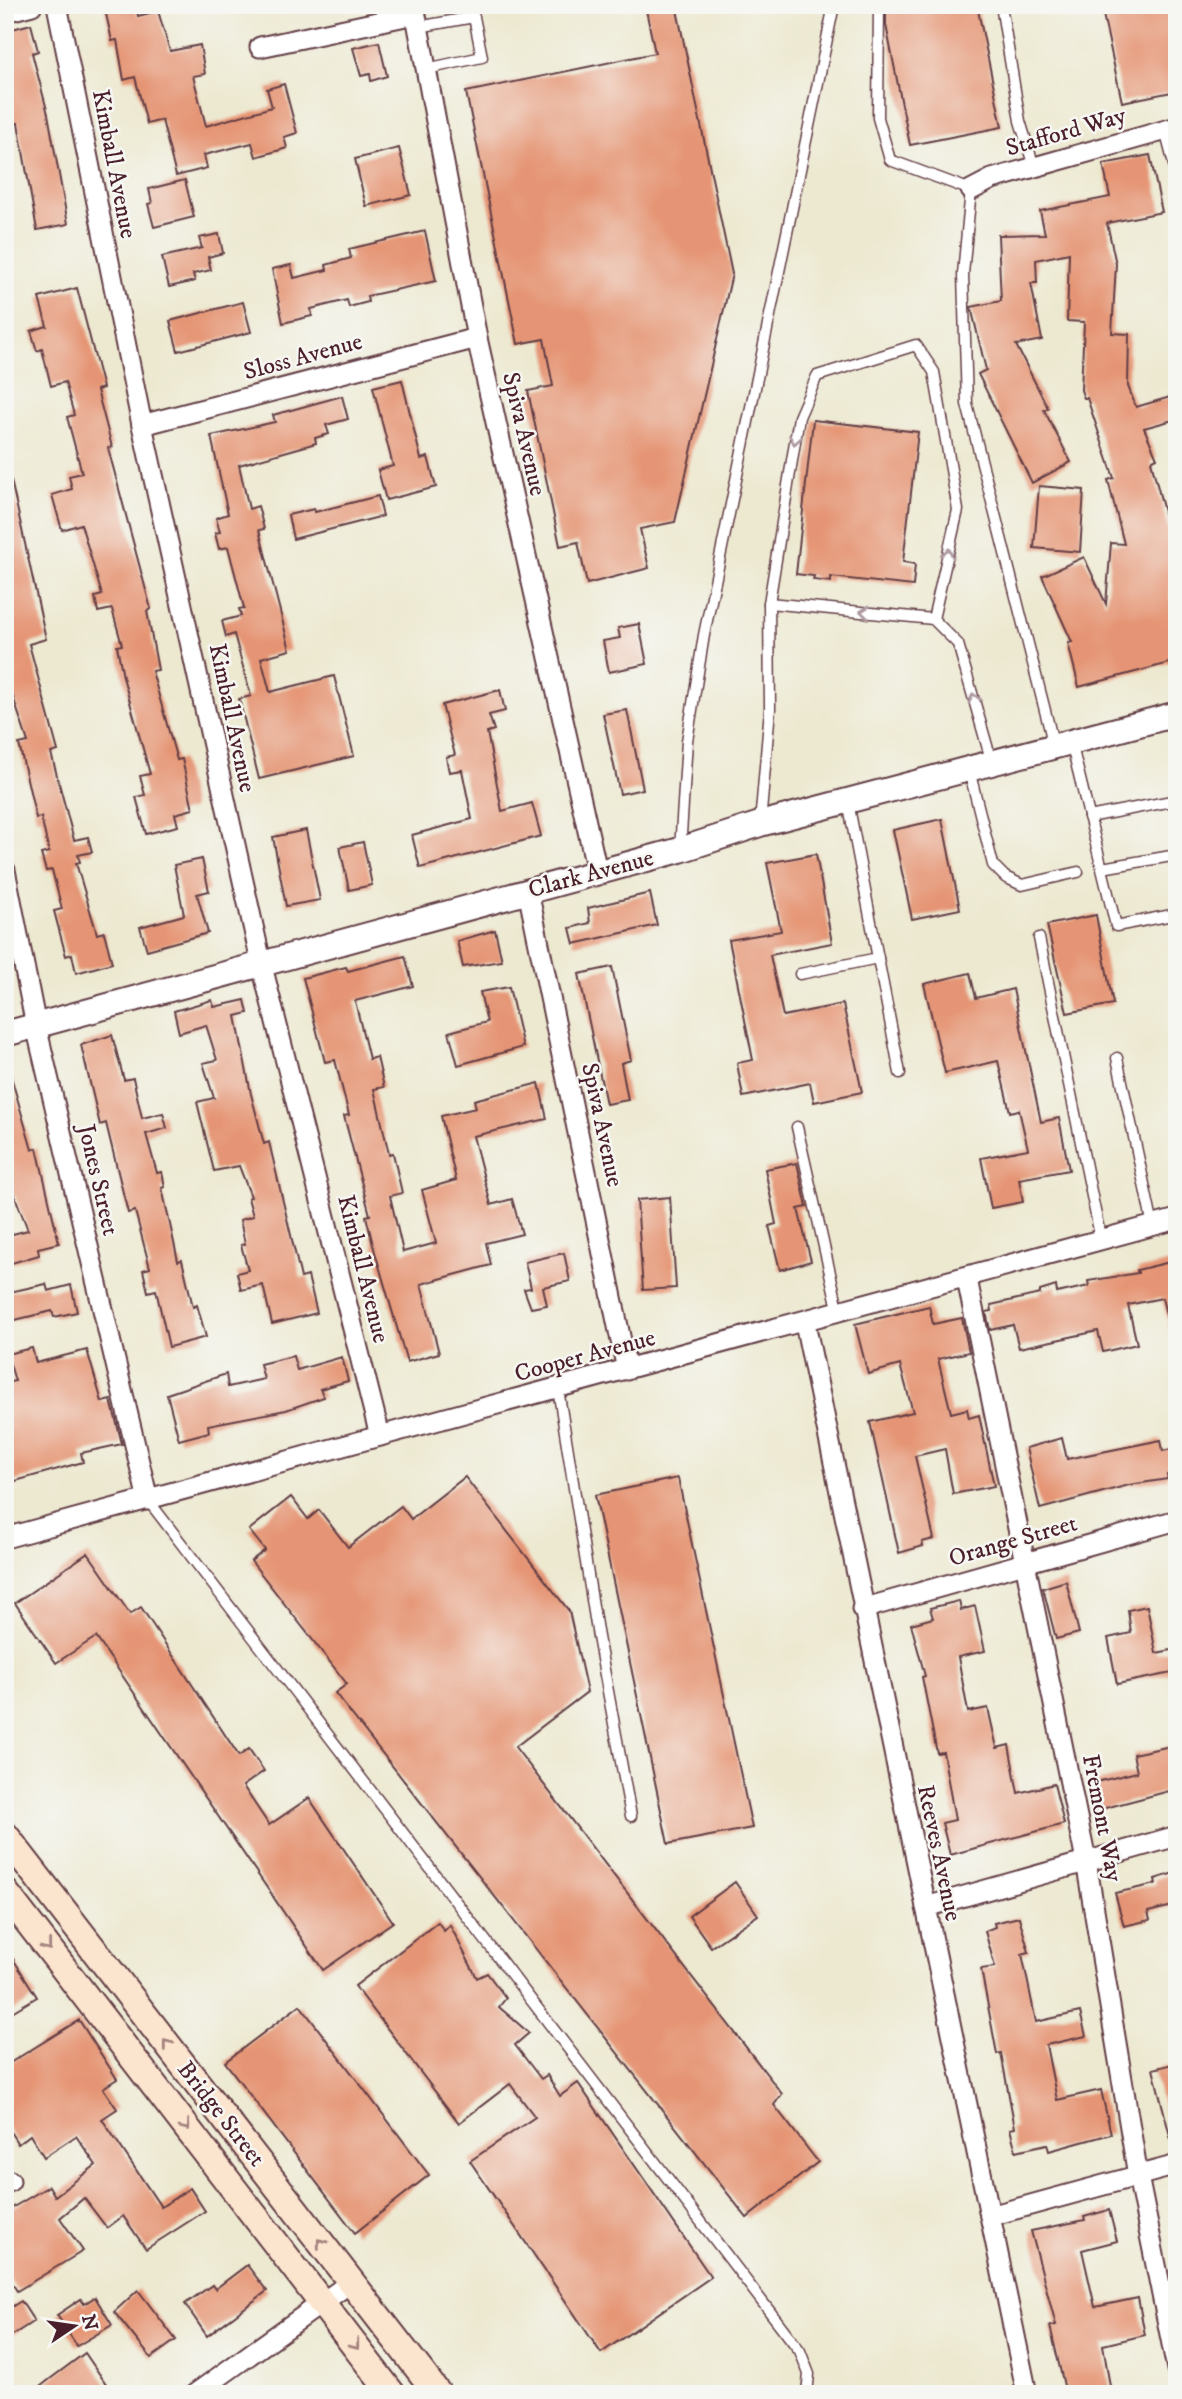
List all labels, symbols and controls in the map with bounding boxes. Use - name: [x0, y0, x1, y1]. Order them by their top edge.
- street label: Kimball Avenue: [85, 87, 143, 241]
- street label: Stafford Way: [1003, 100, 1130, 163]
- street label: Sloss Avenue: [240, 327, 366, 387]
- street label: Spiva Avenue: [495, 369, 553, 499]
- one-way arrow: [788, 434, 803, 446]
- one-way arrow: [940, 547, 954, 559]
- one-way arrow: [859, 605, 871, 620]
- street label: Kimball Avenue: [202, 641, 262, 795]
- one-way arrow: [967, 693, 982, 705]
- street label: Clark Avenue: [525, 843, 657, 905]
- street label: Spiva Avenue: [574, 1060, 630, 1190]
- street label: Jones Street: [70, 1120, 125, 1239]
- street label: Kimball Avenue: [330, 1192, 396, 1346]
- street label: Cooper Avenue: [511, 1323, 659, 1389]
- street label: Orange Street: [945, 1508, 1081, 1574]
- street label: Fremont Way: [1075, 1752, 1129, 1885]
- street label: Reeves Avenue: [910, 1782, 968, 1924]
- one-way arrow: [38, 1938, 51, 1950]
- one-way arrow: [162, 2039, 175, 2051]
- street label: Bridge Street: [170, 2055, 272, 2173]
- one-way arrow: [177, 2118, 190, 2131]
- one-way arrow: [316, 2238, 329, 2251]
- north arrow: [38, 2290, 108, 2360]
- text: N: [76, 2312, 102, 2333]
- one-way arrow: [346, 2337, 359, 2350]

